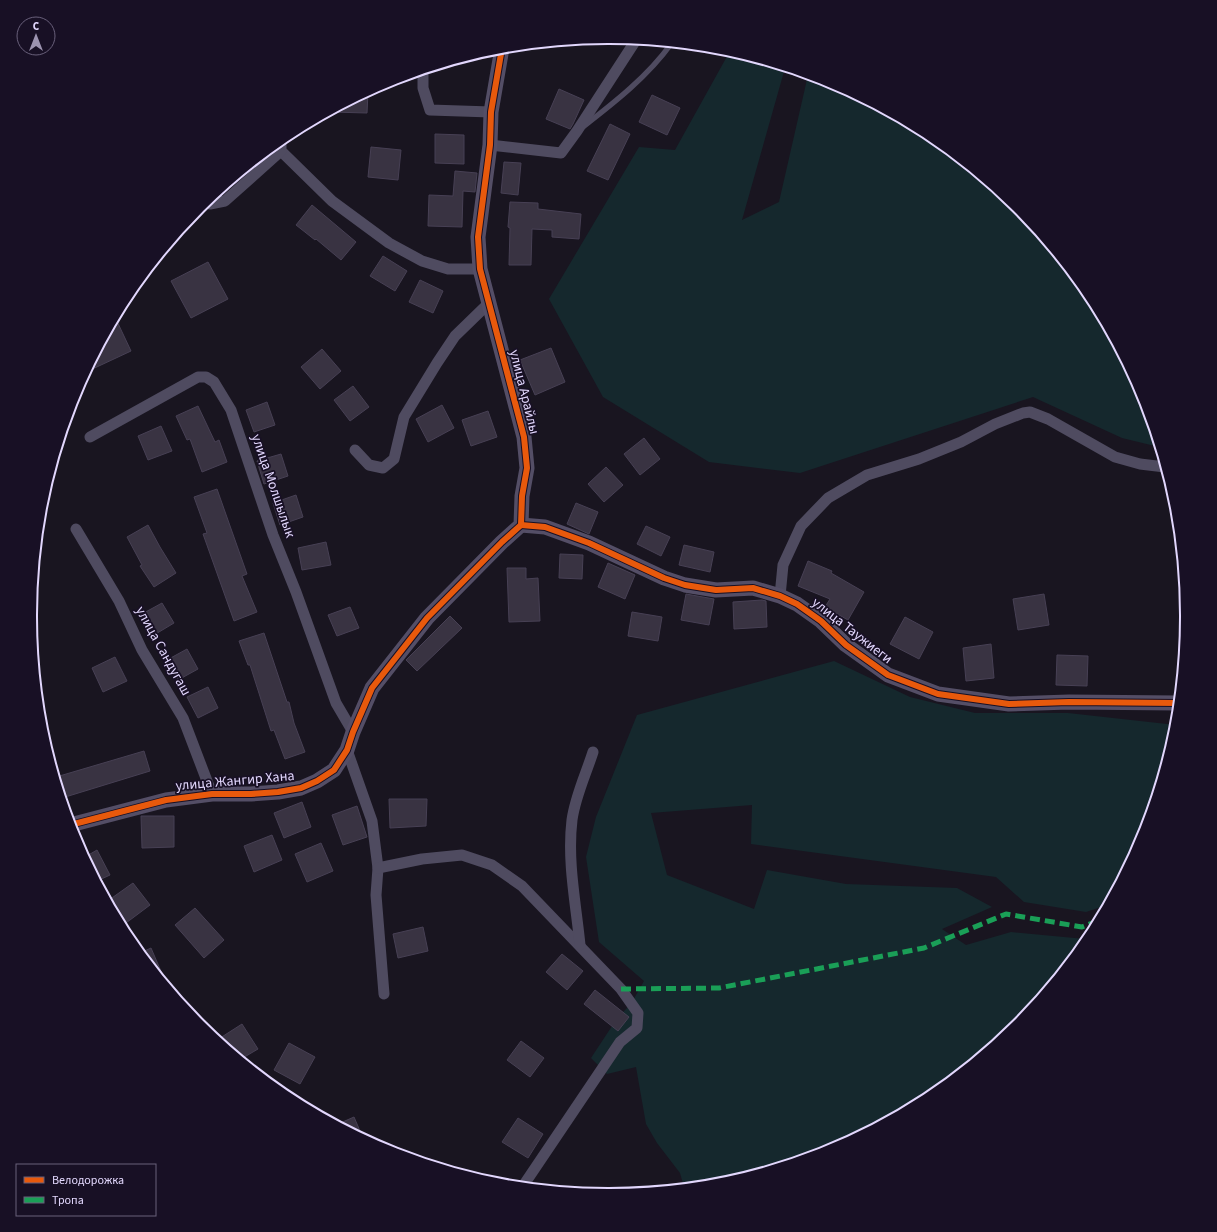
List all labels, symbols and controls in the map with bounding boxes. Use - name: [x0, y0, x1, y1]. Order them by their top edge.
- north arrow: [16, 16, 56, 56]
- text: С: [33, 19, 40, 34]
- street label: улица Арайлы: [504, 348, 544, 436]
- street label: улица Молшылык: [246, 431, 300, 541]
- street label: улица Таужиеги: [807, 593, 897, 669]
- street label: улица Сандугаш: [130, 603, 196, 699]
- street label: улица Жангир Хана: [175, 766, 295, 796]
- legend: [16, 1164, 156, 1216]
- text: Велодорожка: [52, 1172, 124, 1189]
- text: Тропа: [52, 1192, 84, 1209]

